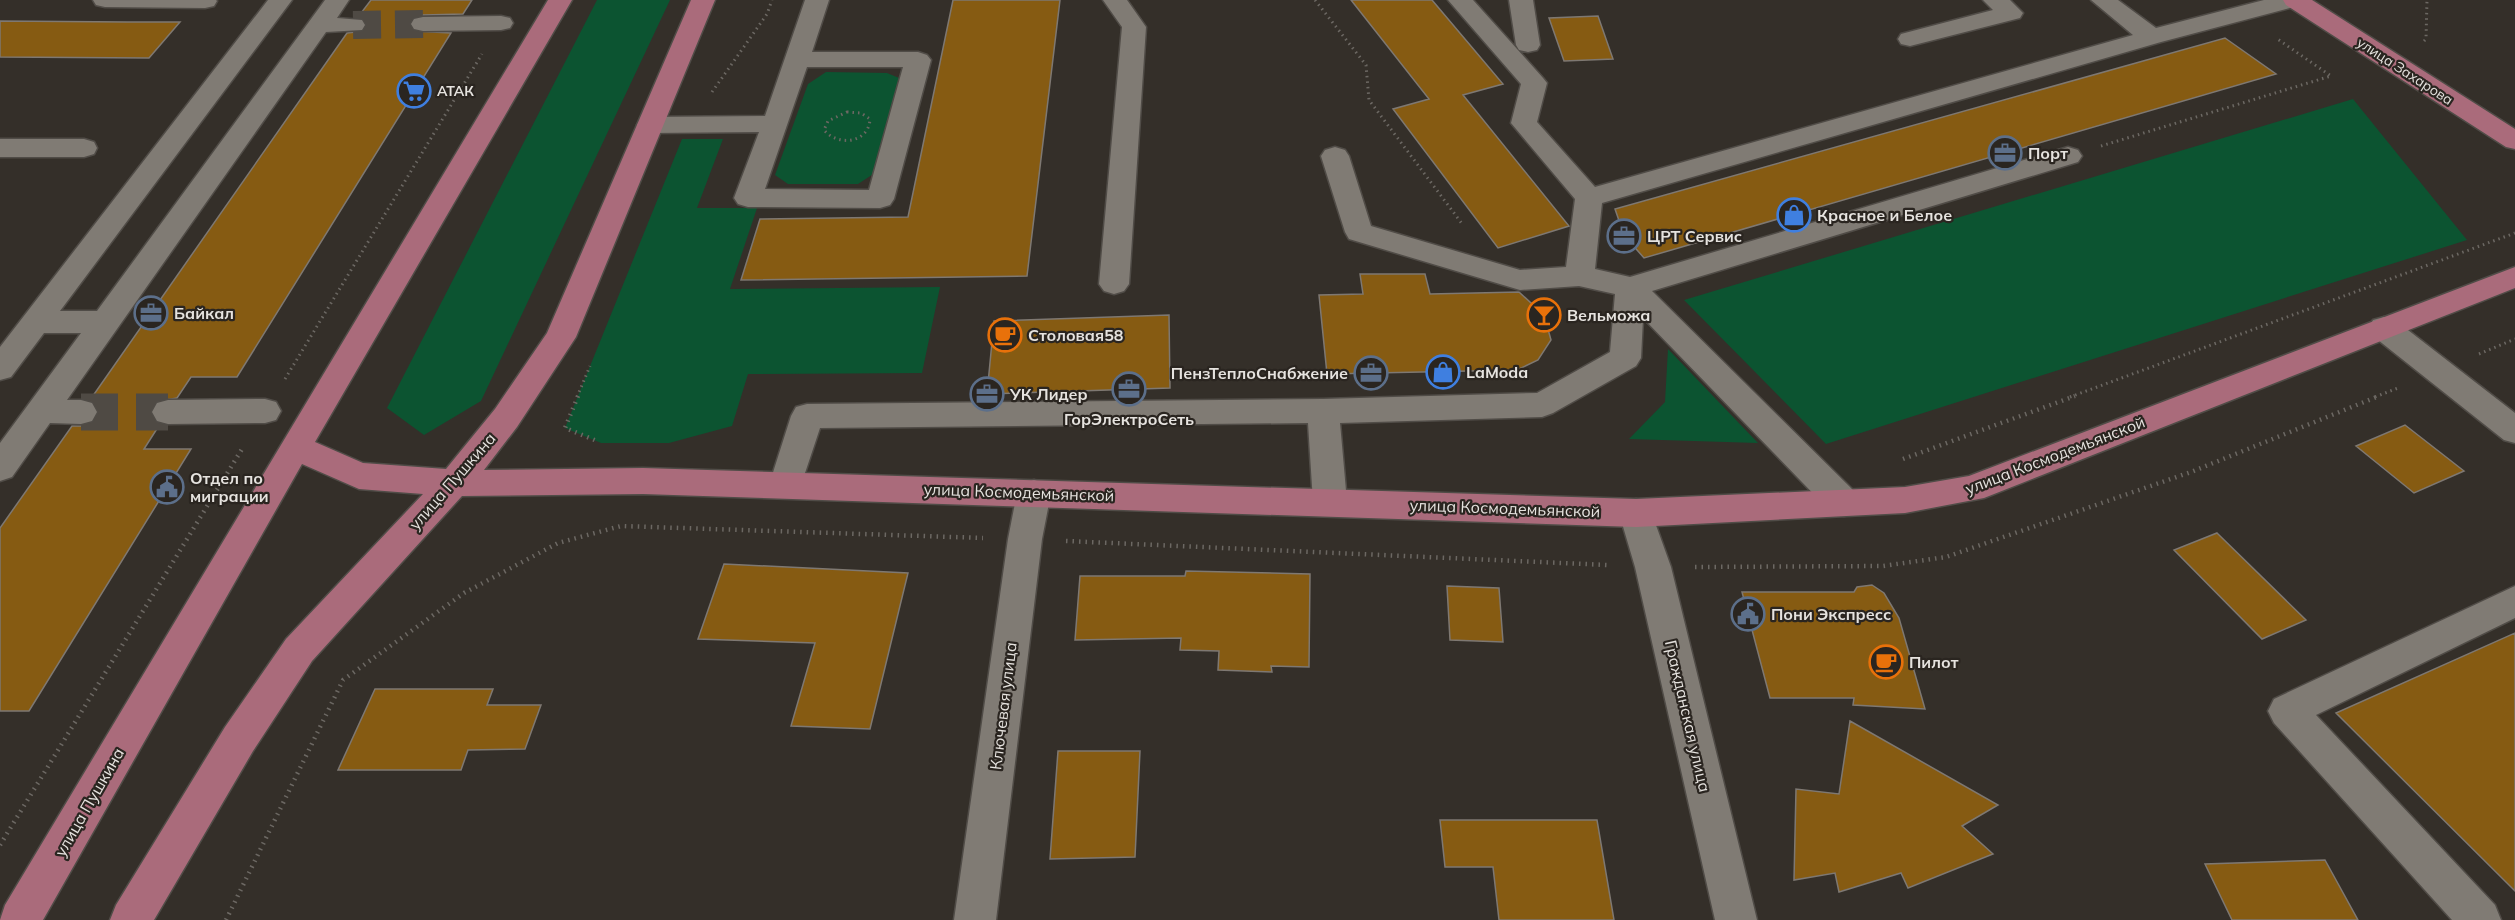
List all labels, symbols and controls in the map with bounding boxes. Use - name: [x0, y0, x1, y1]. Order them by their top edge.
- street label: улица Захарова: [2353, 33, 2457, 109]
- supermarket icon: АТАК: [396, 73, 432, 109]
- place label: АТАК: [437, 82, 474, 100]
- office icon: Порт: [1987, 135, 2023, 171]
- place label: Порт: [2028, 143, 2068, 163]
- shop icon: Красное и Белое: [1776, 197, 1812, 233]
- place label: Красное и Белое: [1817, 205, 1952, 225]
- office icon: ЦРТ Сервис: [1606, 218, 1642, 254]
- place label: ЦРТ Сервис: [1647, 226, 1742, 246]
- office icon: Байкал: [133, 295, 169, 331]
- bar icon: Вельможа: [1526, 297, 1562, 333]
- place label: Байкал: [174, 303, 234, 323]
- place label: Вельможа: [1567, 305, 1650, 325]
- cafe icon: Столовая58: [987, 317, 1023, 353]
- place label: Столовая58: [1028, 325, 1124, 345]
- shop icon: LaModa: [1425, 354, 1461, 390]
- office icon: ПензТеплоСнабжение: [1353, 355, 1389, 391]
- place label: LaModa: [1466, 362, 1528, 382]
- place label: ПензТеплоСнабжение: [1171, 363, 1348, 383]
- office icon: ГорЭлектроСеть: [1111, 371, 1147, 407]
- office icon: УК Лидер: [969, 376, 1005, 412]
- place label: УК Лидер: [1009, 384, 1088, 404]
- place label: ГорЭлектроСеть: [1064, 409, 1194, 429]
- street label: улица Космодемьянской: [1962, 411, 2148, 499]
- street label: улица Пушкина: [404, 428, 500, 534]
- place label: Отдел по миграции: [190, 468, 269, 506]
- public building icon: Отдел по миграции: [149, 469, 185, 505]
- street label: улица Космодемьянской: [923, 479, 1115, 505]
- street label: улица Космодемьянской: [1409, 495, 1601, 521]
- public building icon: Пони Экспресс: [1730, 596, 1766, 632]
- place label: Пони Экспресс: [1771, 604, 1891, 624]
- street label: Гражданская улица: [1661, 638, 1715, 794]
- street label: Ключевая улица: [985, 641, 1021, 771]
- cafe icon: Пилот: [1868, 644, 1904, 680]
- place label: Пилот: [1909, 652, 1959, 672]
- street label: улица Пушкина: [50, 744, 128, 860]

